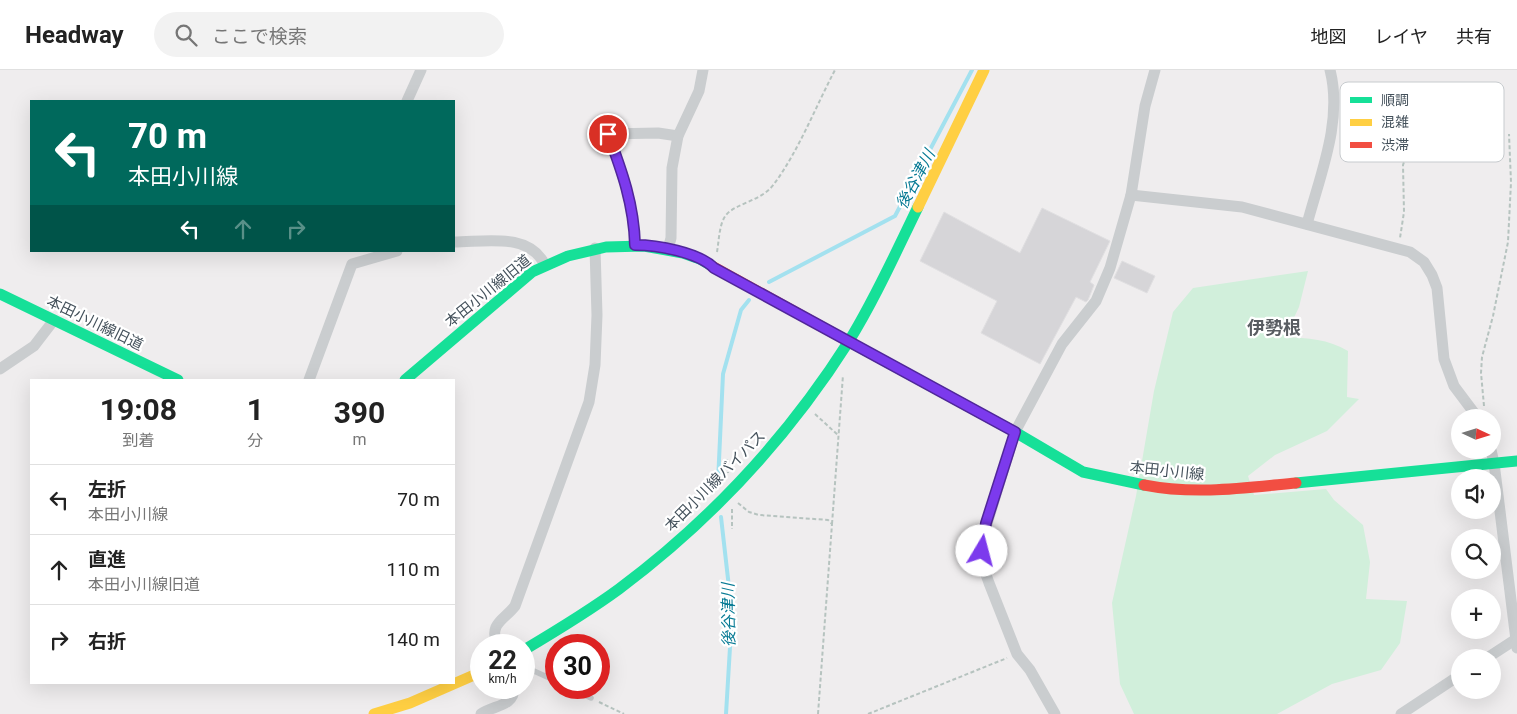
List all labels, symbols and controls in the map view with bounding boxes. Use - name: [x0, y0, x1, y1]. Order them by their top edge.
- search box: [154, 12, 504, 57]
- text: Headway: [25, 21, 124, 49]
- icon: search: [172, 21, 200, 49]
- text: ここで検索: [212, 25, 307, 48]
- text: 地図: [1311, 26, 1347, 47]
- text: レイヤ: [1375, 26, 1428, 47]
- text: 共有: [1456, 26, 1492, 47]
- legend: [1340, 82, 1504, 162]
- text: 順調: [1381, 92, 1409, 108]
- pin: [587, 113, 629, 155]
- text: 混雑: [1381, 114, 1409, 130]
- text: 70 m: [128, 116, 207, 157]
- icon: left: [45, 120, 110, 185]
- icon: arrive: [594, 120, 622, 148]
- text: 渋滞: [1381, 137, 1409, 153]
- water label: 後谷津川: [892, 145, 940, 212]
- text: 本田小川線: [128, 164, 238, 189]
- icon: left: [176, 215, 204, 243]
- icon: ahead: [229, 215, 257, 243]
- icon: right: [282, 215, 310, 243]
- street label: 本田小川線旧道: [442, 251, 534, 331]
- street label: 本田小川線旧道: [44, 292, 146, 354]
- district label: 伊勢根: [1247, 317, 1301, 338]
- text: 19:08: [100, 392, 177, 427]
- text: 1: [247, 392, 264, 427]
- text: 390: [334, 395, 385, 430]
- north arrow: [1451, 409, 1501, 459]
- map controls: [1451, 409, 1501, 699]
- street label: 本田小川線バイパス: [661, 427, 769, 535]
- text: m: [352, 430, 366, 449]
- text: 到着: [122, 431, 154, 450]
- text: 分: [247, 431, 263, 450]
- street label: 本田小川線: [1129, 458, 1205, 484]
- button: sound: [1451, 469, 1501, 519]
- text: 左折: [88, 478, 126, 501]
- icon: left: [45, 486, 73, 514]
- text: 70 m: [397, 488, 440, 511]
- text: 本田小川線: [88, 505, 168, 524]
- position arrow: [955, 524, 1007, 576]
- button: search: [1451, 529, 1501, 579]
- text: 直進: [88, 548, 126, 571]
- icon: ahead: [45, 556, 73, 584]
- text: 110 m: [387, 558, 440, 581]
- text: 本田小川線旧道: [88, 575, 200, 594]
- water label: 後谷津川: [718, 581, 739, 647]
- button: +: [1451, 589, 1501, 639]
- icon: right: [45, 626, 73, 654]
- text: 140 m: [387, 628, 440, 651]
- text: 右折: [88, 630, 126, 653]
- speed limit sign: 30: [545, 634, 610, 699]
- text: 22: [488, 646, 517, 675]
- button: −: [1451, 649, 1501, 699]
- text: km/h: [488, 672, 517, 686]

